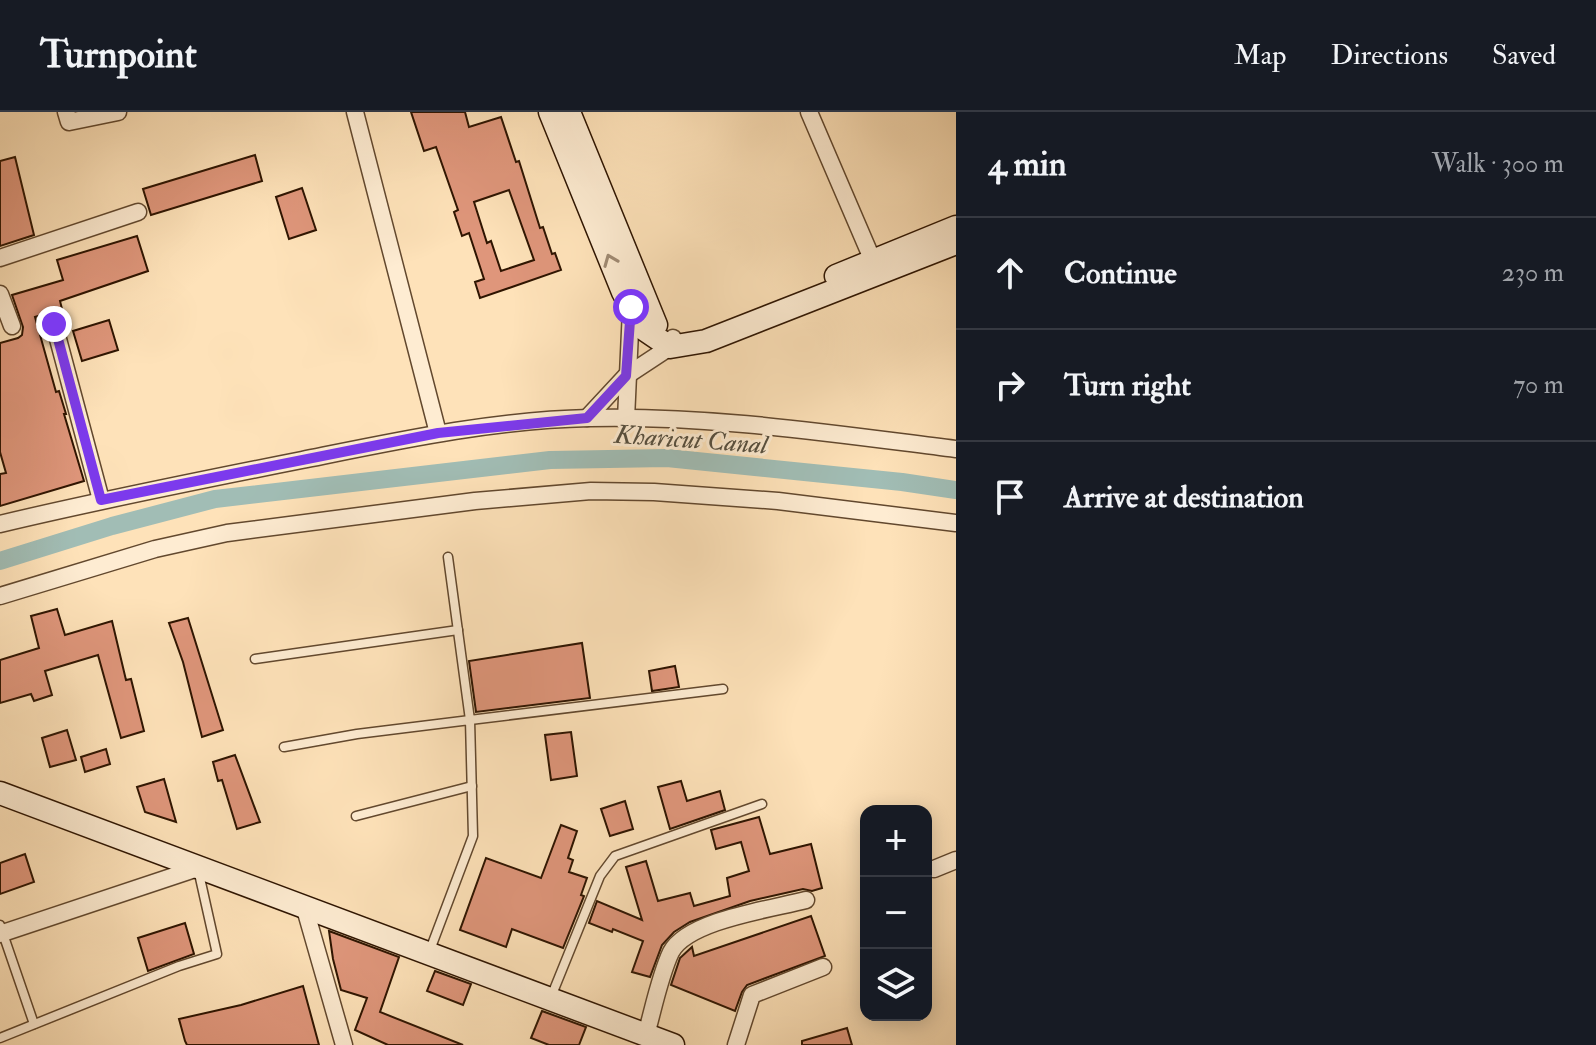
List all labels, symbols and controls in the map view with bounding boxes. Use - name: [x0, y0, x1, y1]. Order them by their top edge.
- text: Turnpoint: [40, 31, 197, 79]
- text: Map: [1234, 38, 1287, 73]
- text: Directions: [1331, 38, 1448, 73]
- text: Saved: [1492, 38, 1556, 73]
- text: 4 min: [988, 143, 1066, 186]
- text: Walk · 300 m: [1432, 148, 1564, 180]
- icon: ahead: [988, 251, 1032, 295]
- one-way arrow: [603, 254, 620, 268]
- text: Continue: [1064, 255, 1177, 292]
- text: 230 m: [1502, 257, 1564, 289]
- route start: [613, 289, 649, 325]
- route end: [36, 306, 72, 342]
- icon: right: [988, 363, 1032, 407]
- text: Turn right: [1064, 367, 1191, 404]
- text: 70 m: [1513, 369, 1564, 401]
- water label: Kharicut Canal: [612, 419, 770, 461]
- icon: arrive: [988, 475, 1032, 519]
- text: Arrive at destination: [1064, 479, 1304, 516]
- map controls: [860, 805, 932, 1021]
- button: +: [860, 805, 932, 877]
- button: −: [860, 877, 932, 949]
- button: layers: [860, 949, 932, 1021]

